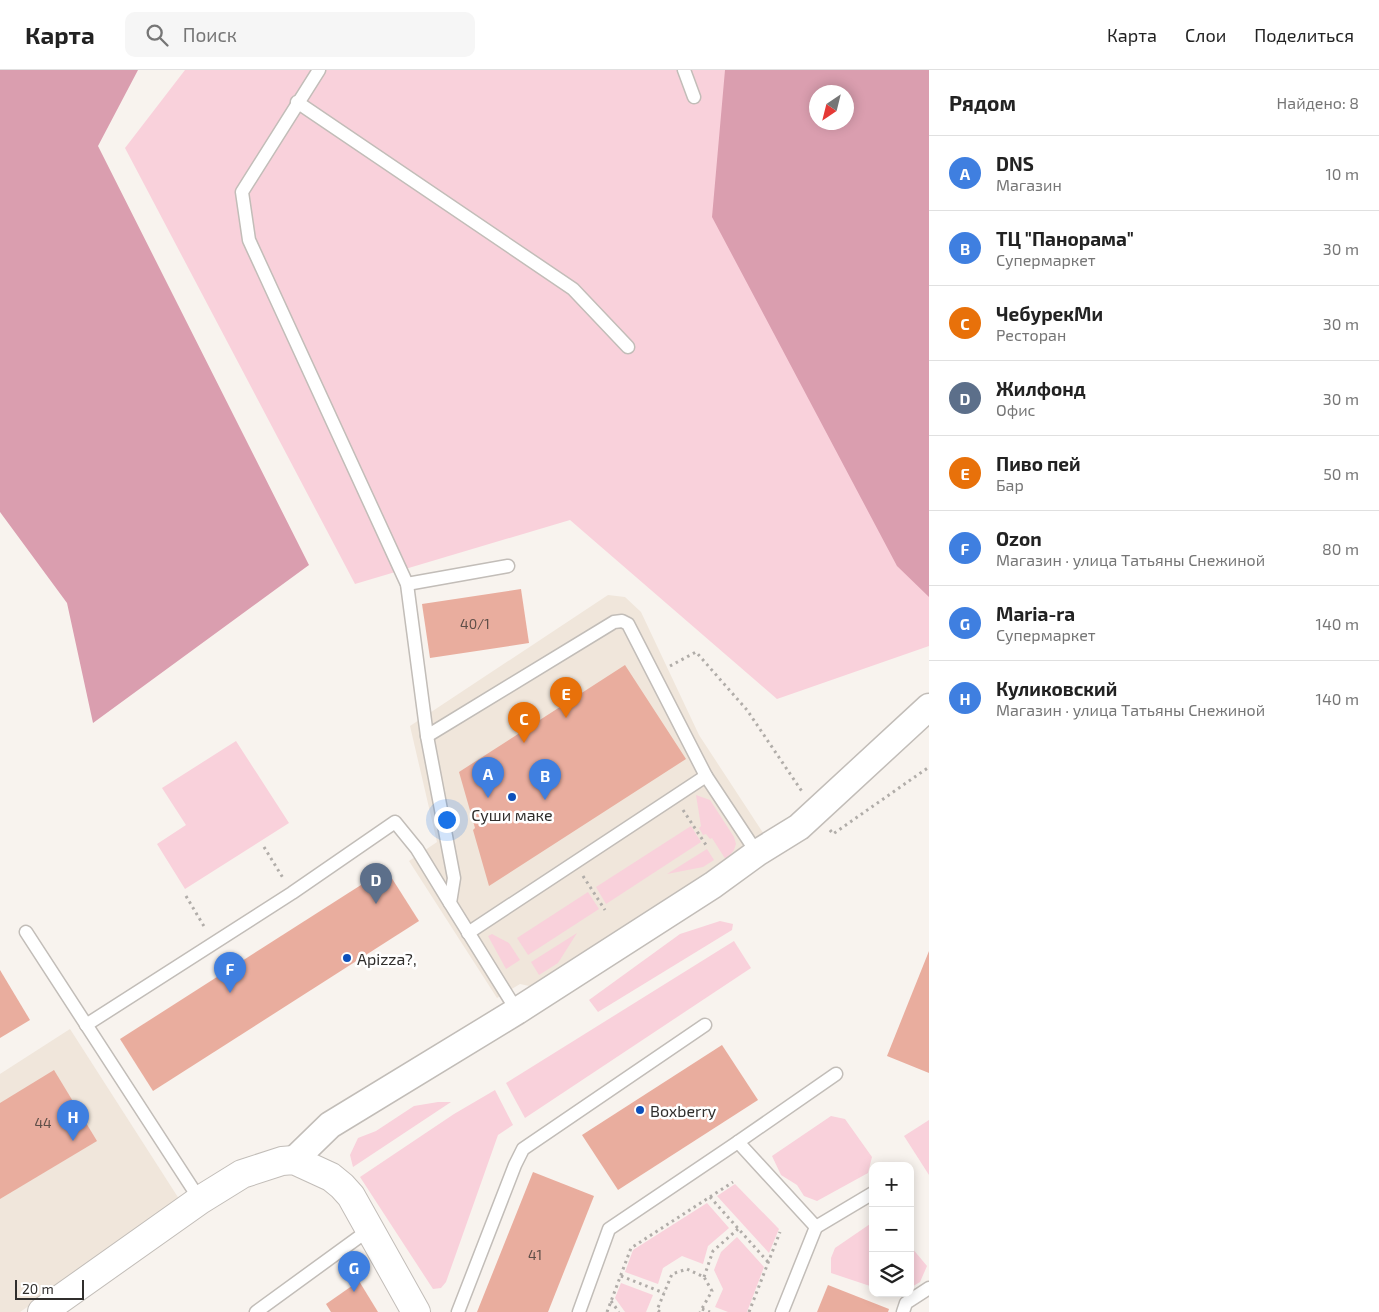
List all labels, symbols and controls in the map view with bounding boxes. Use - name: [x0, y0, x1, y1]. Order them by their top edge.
- search box: [125, 12, 475, 57]
- text: Карта: [25, 20, 95, 49]
- icon: search: [143, 21, 171, 49]
- text: Поиск: [183, 23, 237, 46]
- text: Карта: [1107, 24, 1157, 46]
- text: Слои: [1185, 24, 1226, 46]
- text: Поделиться: [1254, 24, 1354, 46]
- north arrow: [809, 85, 854, 130]
- text: Рядом: [949, 90, 1016, 115]
- text: Найдено: 8: [1277, 93, 1359, 112]
- text: DNS: [996, 152, 1034, 175]
- text: A: [960, 164, 970, 183]
- text: 10 m: [1325, 164, 1359, 183]
- text: Магазин: [996, 175, 1062, 194]
- text: ТЦ "Панорама": [996, 227, 1134, 250]
- text: B: [960, 239, 970, 258]
- text: 30 m: [1323, 239, 1359, 258]
- text: Супермаркет: [996, 250, 1095, 269]
- text: ЧебурекМи: [996, 302, 1103, 325]
- text: C: [960, 314, 970, 333]
- text: 30 m: [1323, 314, 1359, 333]
- text: Ресторан: [996, 325, 1066, 344]
- text: Жилфонд: [996, 377, 1086, 400]
- text: D: [960, 389, 970, 408]
- text: 30 m: [1323, 389, 1359, 408]
- text: Офис: [996, 400, 1035, 419]
- text: Пиво пей: [996, 452, 1081, 475]
- text: E: [960, 464, 970, 483]
- text: 50 m: [1323, 464, 1359, 483]
- text: Бар: [996, 475, 1024, 494]
- text: Ozon: [996, 527, 1042, 550]
- text: F: [961, 539, 969, 558]
- text: 80 m: [1322, 539, 1359, 558]
- text: Магазин · улица Татьяны Снежиной: [996, 550, 1265, 569]
- text: Maria-ra: [996, 602, 1075, 625]
- text: G: [960, 614, 970, 633]
- text: 140 m: [1316, 614, 1359, 633]
- house number: 40/1: [460, 615, 490, 632]
- text: Супермаркет: [996, 625, 1095, 644]
- pin: E: [550, 677, 582, 718]
- text: Куликовский: [996, 677, 1117, 700]
- text: H: [959, 689, 971, 708]
- text: 140 m: [1316, 689, 1359, 708]
- text: Магазин · улица Татьяны Снежиной: [996, 700, 1265, 719]
- pin: C: [508, 702, 540, 743]
- pin: A: [472, 757, 504, 798]
- pin: B: [529, 759, 561, 800]
- marker: Суши маке: [506, 791, 518, 803]
- place label: Суши маке: [471, 805, 553, 825]
- your location: [434, 807, 460, 833]
- pin: D: [360, 863, 392, 904]
- place label: Apizza?,: [357, 949, 417, 968]
- pin: F: [214, 952, 246, 993]
- marker: Apizza?,: [341, 952, 353, 964]
- pin: H: [57, 1100, 89, 1141]
- place label: Boxberry: [650, 1101, 717, 1120]
- marker: Boxberry: [634, 1104, 646, 1116]
- house number: 44: [34, 1114, 52, 1131]
- map controls: [869, 1162, 914, 1297]
- button: +: [869, 1162, 914, 1207]
- button: −: [869, 1207, 914, 1252]
- house number: 41: [528, 1246, 542, 1263]
- pin: G: [338, 1251, 370, 1292]
- button: layers: [869, 1252, 914, 1297]
- scale bar: [15, 1277, 84, 1300]
- text: 20 m: [22, 1280, 54, 1297]

